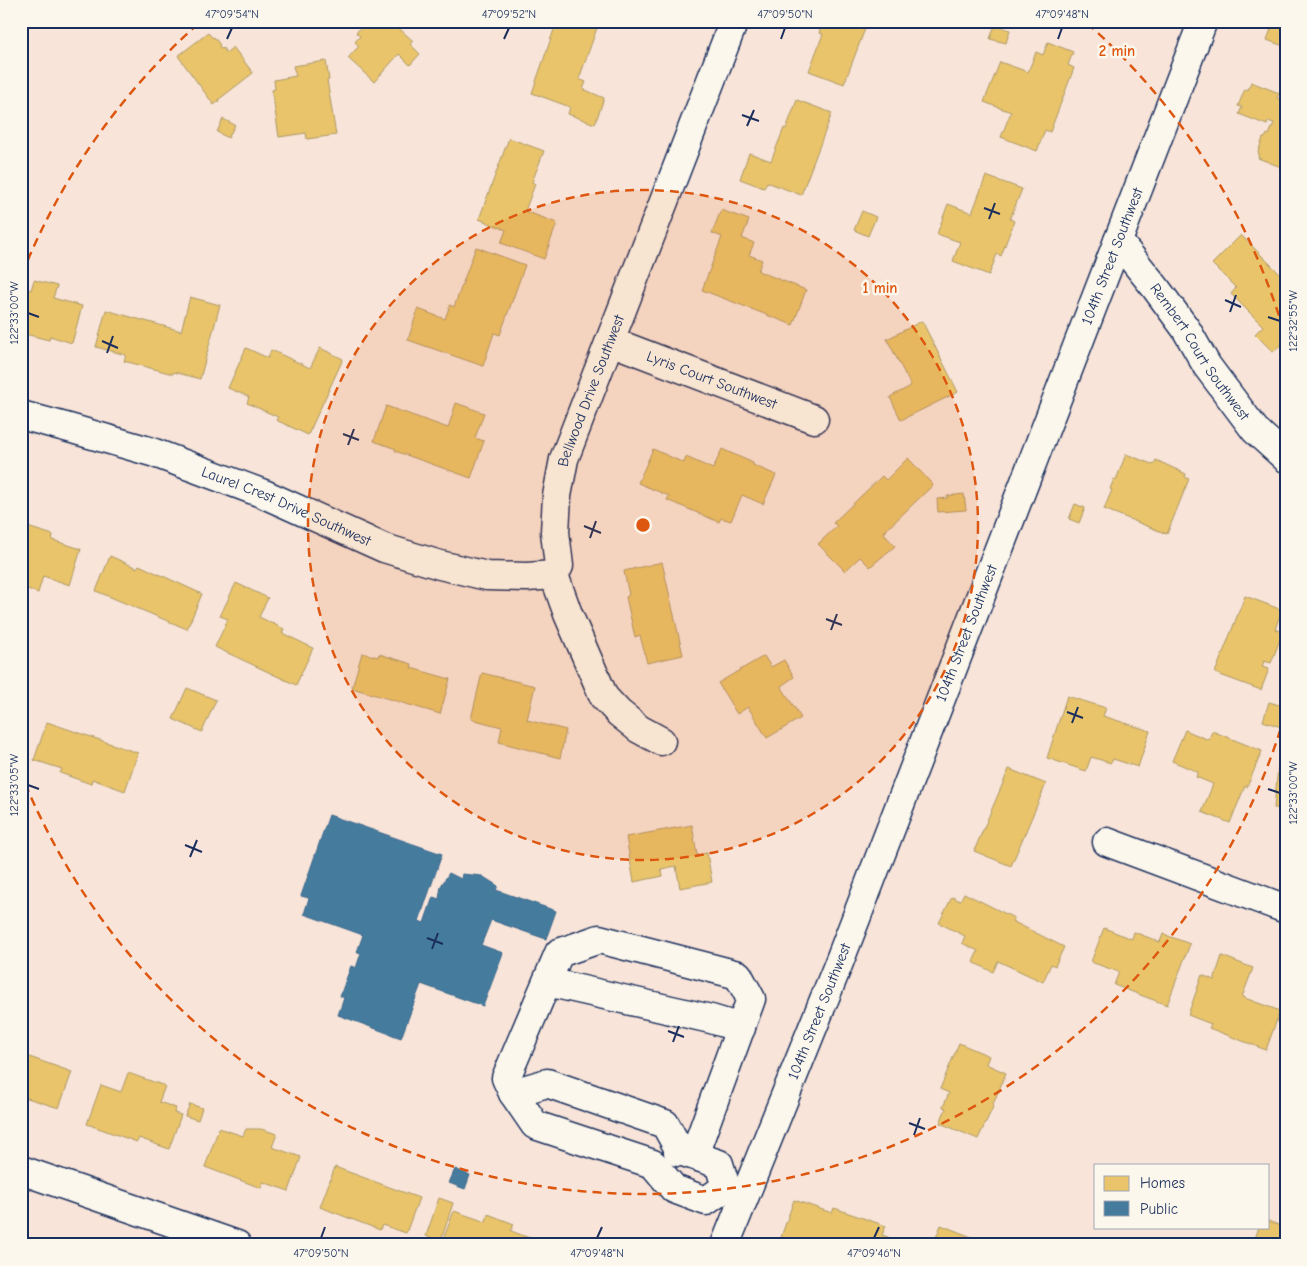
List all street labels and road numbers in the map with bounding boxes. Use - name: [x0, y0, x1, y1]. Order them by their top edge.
- street label: 104th Street Southwest: [1078, 184, 1147, 327]
- street label: Rembert Court Southwest: [1146, 280, 1254, 424]
- street label: Bellwood Drive Southwest: [554, 312, 628, 468]
- street label: Lyris Court Southwest: [644, 347, 780, 413]
- street label: Laurel Crest Drive Southwest: [199, 462, 375, 550]
- street label: 104th Street Southwest: [932, 561, 1001, 704]
- street label: 104th Street Southwest: [784, 940, 855, 1082]

